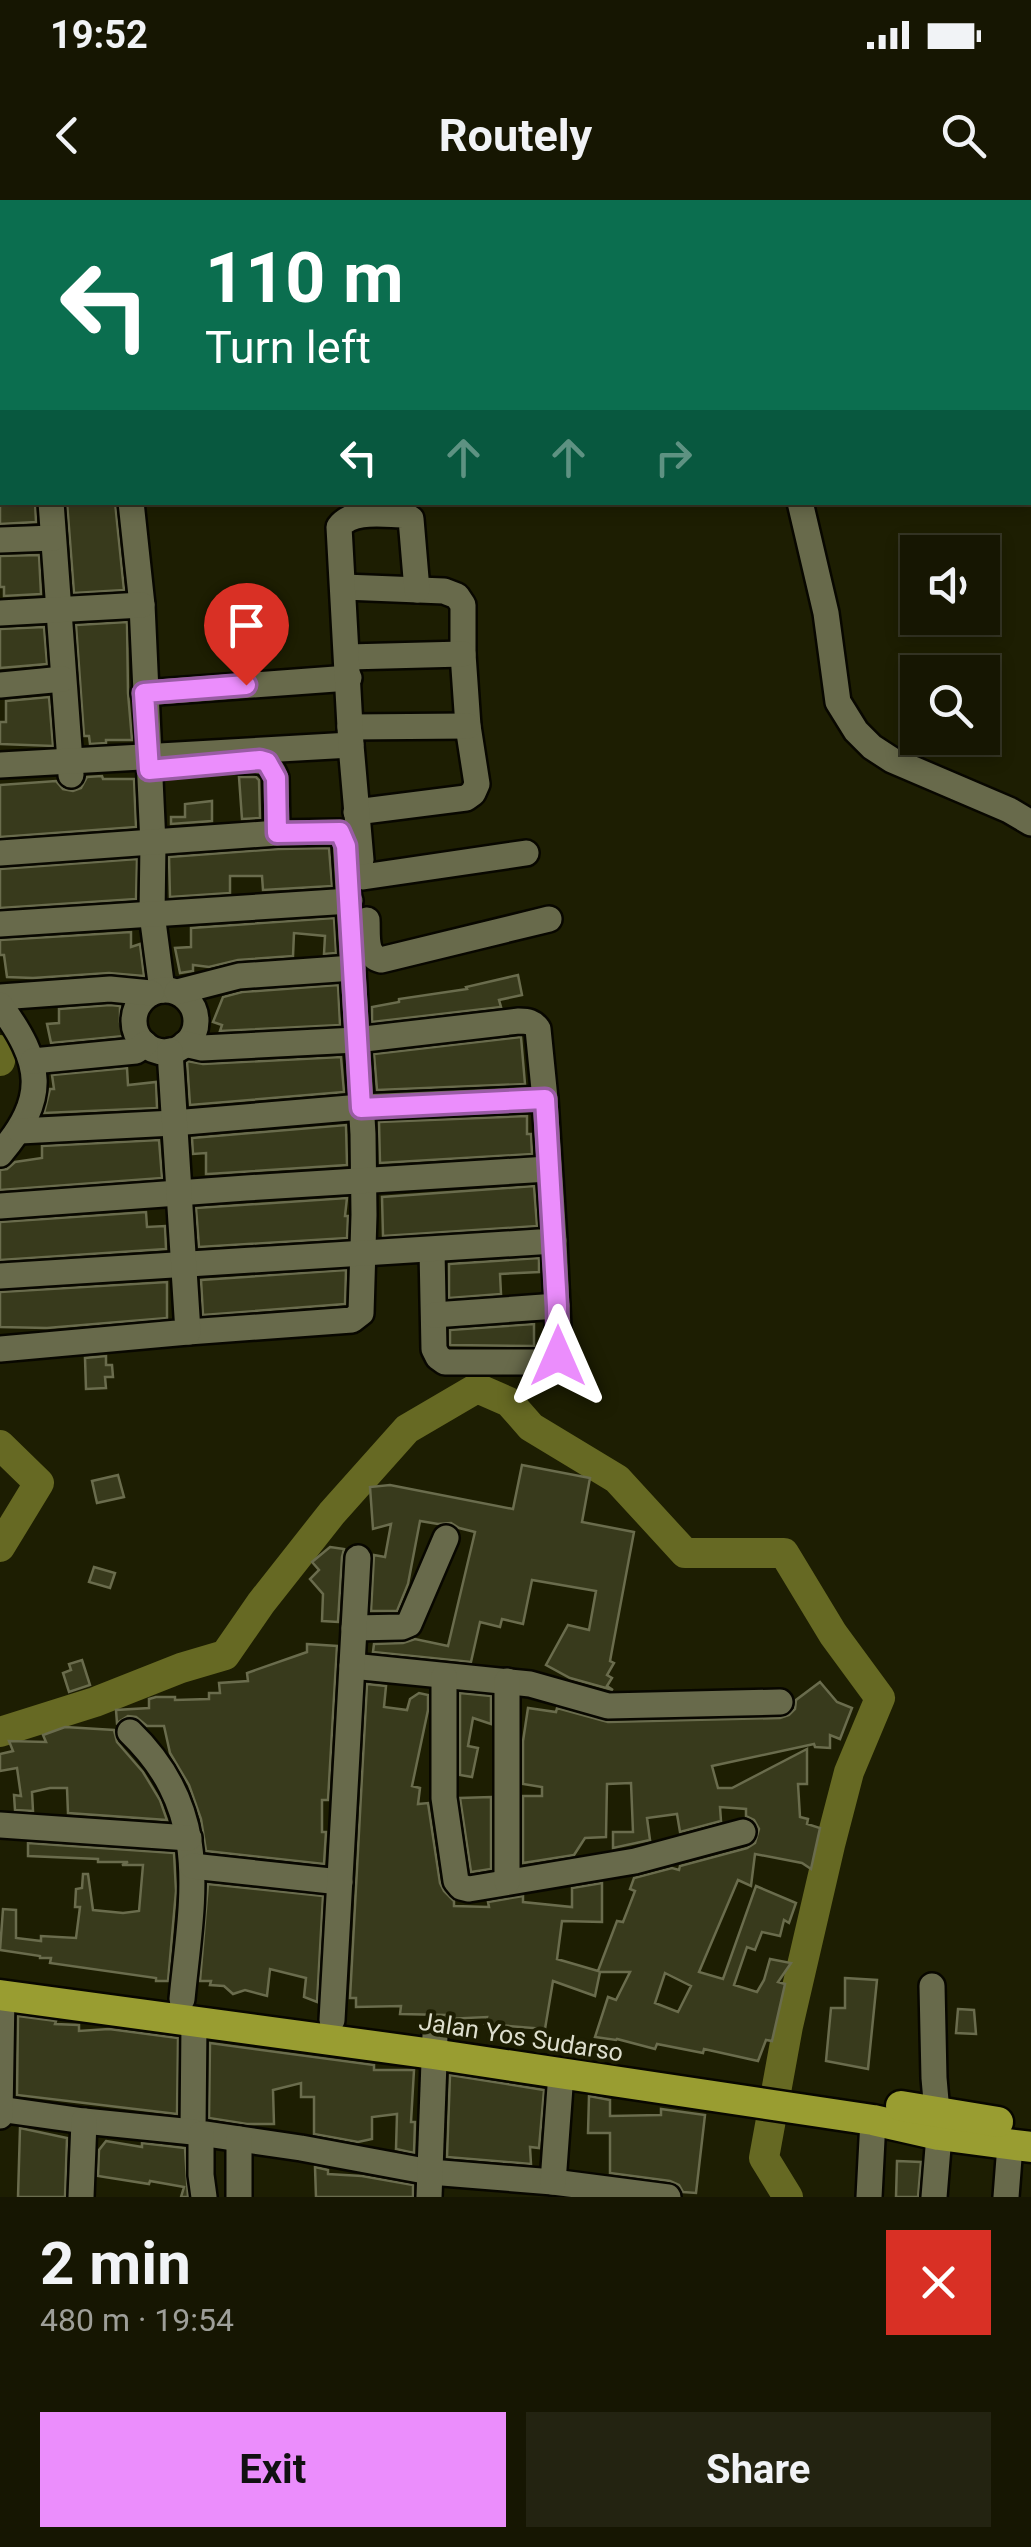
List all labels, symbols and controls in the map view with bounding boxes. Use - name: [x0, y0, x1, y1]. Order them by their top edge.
- text: 19:52: [50, 13, 148, 57]
- icon: back: [40, 108, 95, 163]
- icon: search: [936, 108, 991, 163]
- text: Routely: [439, 109, 592, 162]
- text: 110 m: [205, 237, 404, 319]
- icon: left: [40, 240, 170, 370]
- text: Turn left: [205, 321, 371, 374]
- icon: left: [331, 430, 386, 485]
- icon: ahead: [436, 430, 491, 485]
- icon: ahead: [541, 430, 596, 485]
- icon: right: [646, 430, 701, 485]
- map controls: [900, 535, 1000, 755]
- button: sound: [900, 535, 1000, 635]
- pin: [204, 583, 289, 686]
- icon: arrive: [219, 598, 274, 653]
- button: search: [900, 655, 1000, 755]
- position arrow: [506, 1304, 610, 1408]
- street label: Jalan Yos Sudarso: [417, 2007, 625, 2067]
- text: 2 min: [40, 2228, 191, 2299]
- button: close: [886, 2230, 991, 2335]
- text: 480 m · 19:54: [40, 2301, 234, 2339]
- button: Exit: [40, 2412, 506, 2527]
- button: Share: [526, 2412, 991, 2527]

